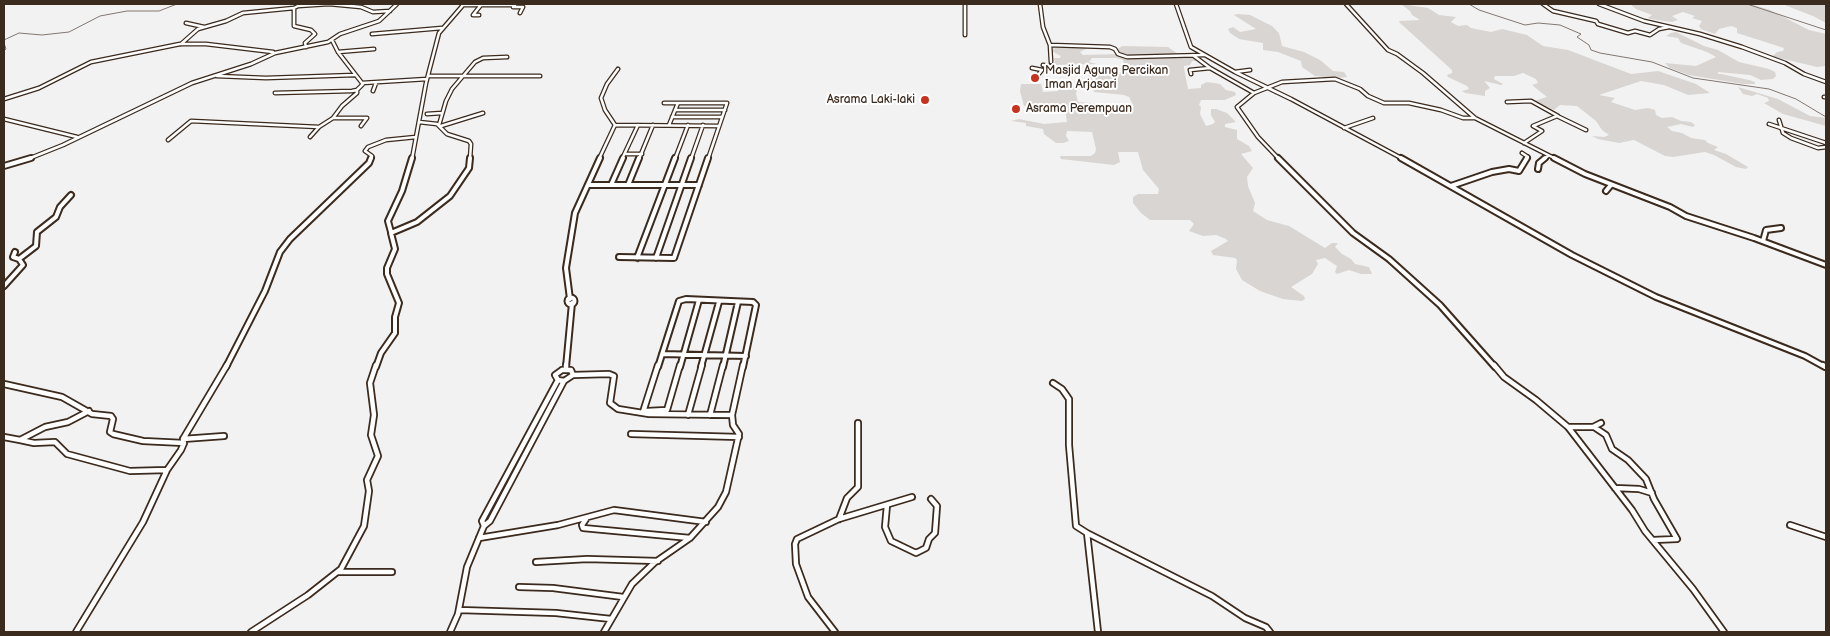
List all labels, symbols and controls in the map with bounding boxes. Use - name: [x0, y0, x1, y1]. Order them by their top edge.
- place label: Masjid Agung Percikan Iman Arjasari: [1045, 64, 1168, 92]
- marker: Masjid Agung Percikan Iman Arjasari: [1029, 72, 1041, 84]
- place label: Asrama Laki-laki: [827, 93, 915, 107]
- marker: Asrama Laki-laki: [919, 94, 931, 106]
- place label: Asrama Perempuan: [1026, 102, 1132, 116]
- marker: Asrama Perempuan: [1010, 103, 1022, 115]

